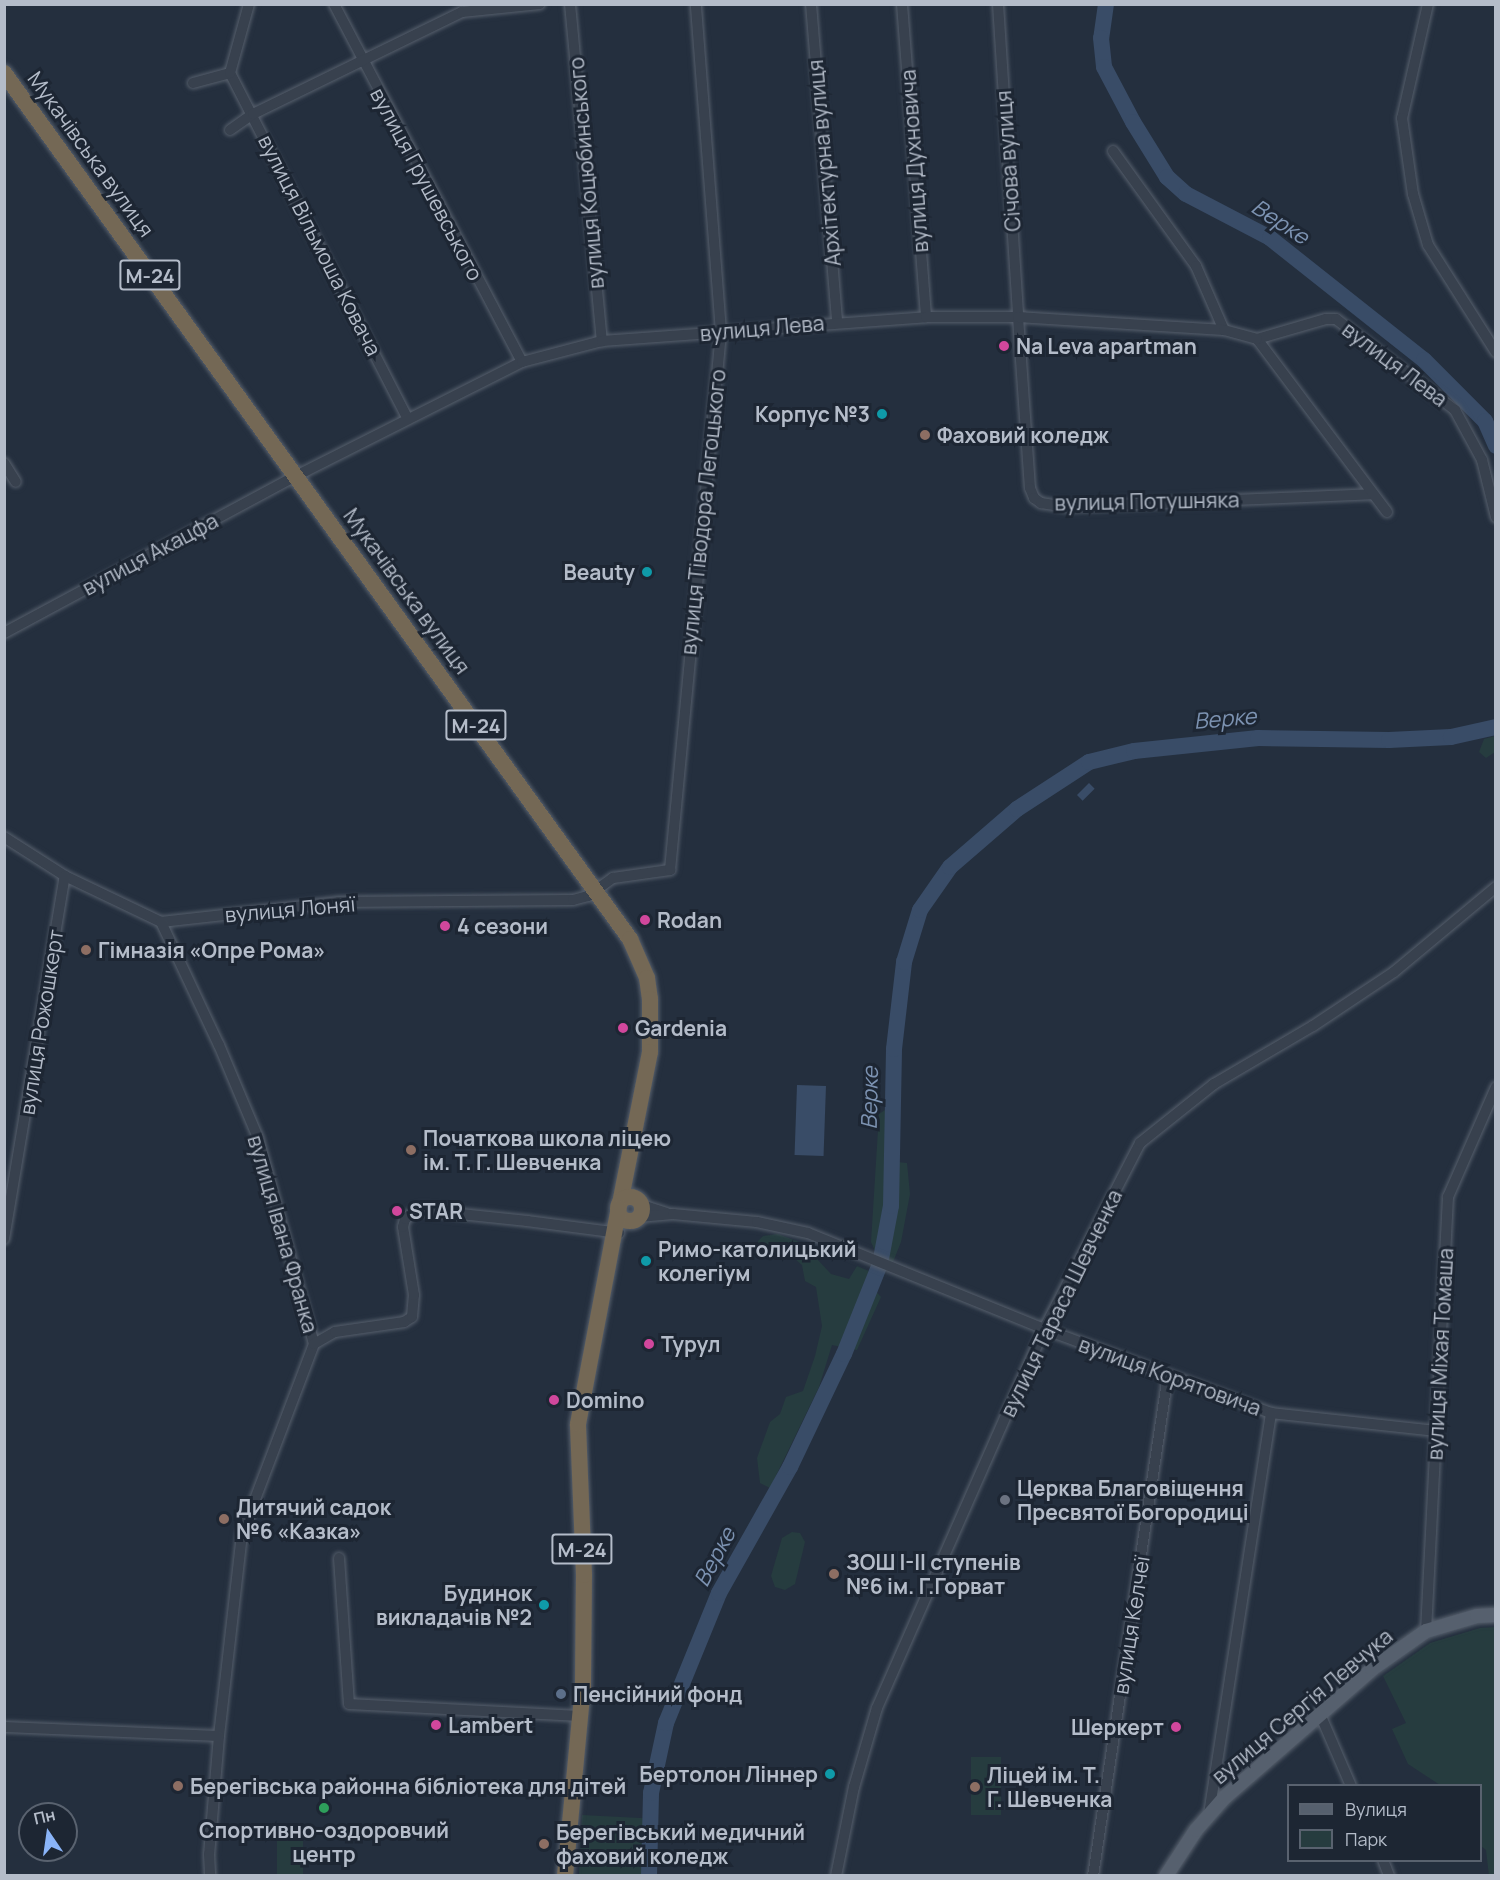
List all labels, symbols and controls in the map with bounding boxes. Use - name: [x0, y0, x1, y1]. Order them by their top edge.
- street label: вулиця Коцюбинського: [563, 56, 609, 290]
- street label: Архітектурна вулиця: [802, 59, 846, 267]
- street label: Мукачівська вулиця: [23, 66, 159, 242]
- street label: вулиця Духновича: [895, 69, 933, 253]
- street label: вулиця Грушевського: [365, 83, 489, 285]
- street label: Січова вулиця: [990, 90, 1026, 232]
- street label: вулиця Вільмоша Ковача: [253, 130, 387, 360]
- water label: Верке: [1247, 194, 1313, 250]
- road number: М-24: [118, 258, 182, 292]
- street label: вулиця Лева: [699, 310, 825, 346]
- street label: вулиця Лева: [1338, 316, 1452, 412]
- place label: Na Leva apartman: [1016, 333, 1197, 359]
- marker: Na Leva apartman: [997, 339, 1011, 353]
- street label: вулиця Тіводора Легоцького: [675, 368, 731, 656]
- place label: Корпус №3: [755, 401, 870, 427]
- marker: Корпус №3: [875, 407, 889, 421]
- place label: Фаховий коледж: [937, 422, 1109, 448]
- marker: Фаховий коледж: [918, 428, 932, 442]
- street label: вулиця Потушняка: [1054, 487, 1240, 515]
- street label: Мукачівська вулиця: [339, 503, 475, 679]
- street label: вулиця Акацфа: [78, 508, 222, 600]
- place label: Beauty: [564, 559, 635, 585]
- marker: Beauty: [640, 565, 654, 579]
- water label: Верке: [1193, 703, 1257, 735]
- road number: М-24: [444, 708, 508, 742]
- street label: вулиця Лоняї: [224, 891, 356, 927]
- place label: Rodan: [657, 907, 722, 933]
- place label: 4 сезони: [457, 913, 548, 939]
- marker: Rodan: [638, 913, 652, 927]
- marker: 4 сезони: [438, 919, 452, 933]
- street label: вулиця Рожошкерт: [14, 927, 68, 1117]
- place label: Гімназія «Опре Рома»: [98, 937, 326, 963]
- marker: Гімназія «Опре Рома»: [79, 943, 93, 957]
- place label: Gardenia: [635, 1015, 727, 1041]
- marker: Gardenia: [616, 1021, 630, 1035]
- water label: Верке: [856, 1066, 884, 1130]
- place label: Початкова школа ліцею ім. Т. Г. Шевченка: [423, 1125, 671, 1175]
- street label: вулиця Івана Франка: [243, 1132, 323, 1336]
- marker: Початкова школа ліцею ім. Т. Г. Шевченка: [404, 1143, 418, 1157]
- street label: вулиця Тараса Шевченка: [995, 1185, 1127, 1421]
- place label: STAR: [409, 1198, 463, 1224]
- marker: STAR: [390, 1204, 404, 1218]
- place label: Римо-католицький колегіум: [658, 1236, 856, 1286]
- street label: вулиця Міхая Томаша: [1422, 1247, 1458, 1461]
- marker: Римо-католицький колегіум: [639, 1254, 653, 1268]
- place label: Турул: [661, 1331, 721, 1357]
- street label: вулиця Корятовича: [1076, 1331, 1264, 1421]
- marker: Турул: [642, 1337, 656, 1351]
- place label: Domino: [566, 1387, 644, 1413]
- marker: Domino: [547, 1393, 561, 1407]
- place label: Церква Благовіщення Пресвятої Богородиці: [1017, 1475, 1249, 1525]
- marker: Церква Благовіщення Пресвятої Богородиці: [998, 1493, 1012, 1507]
- place label: Дитячий садок №6 «Казка»: [236, 1494, 391, 1544]
- marker: Дитячий садок №6 «Казка»: [217, 1512, 231, 1526]
- water label: Верке: [689, 1523, 741, 1591]
- road number: М-24: [550, 1532, 614, 1566]
- place label: ЗОШ І-ІІ ступенів №6 ім. Г.Горват: [846, 1549, 1021, 1599]
- street label: вулиця Келчеї: [1108, 1554, 1154, 1696]
- marker: ЗОШ І-ІІ ступенів №6 ім. Г.Горват: [827, 1567, 841, 1581]
- place label: Будинок викладачів №2: [376, 1580, 532, 1630]
- marker: Будинок викладачів №2: [537, 1598, 551, 1612]
- street label: вулиця Сергія Левчука: [1207, 1623, 1397, 1789]
- place label: Пенсійний фонд: [573, 1681, 742, 1707]
- marker: Пенсійний фонд: [554, 1687, 568, 1701]
- place label: Lambert: [448, 1712, 533, 1738]
- place label: Шеркерт: [1071, 1714, 1164, 1740]
- marker: Lambert: [429, 1718, 443, 1732]
- marker: Шеркерт: [1169, 1720, 1183, 1734]
- place label: Бертолон Ліннер: [639, 1761, 818, 1787]
- place label: Ліцей ім. Т. Г. Шевченка: [987, 1762, 1112, 1812]
- marker: Бертолон Ліннер: [823, 1767, 837, 1781]
- place label: Берегівська районна бібліотека для дітей: [190, 1773, 626, 1799]
- marker: Берегівська районна бібліотека для дітей: [171, 1779, 185, 1793]
- marker: Ліцей ім. Т. Г. Шевченка: [968, 1780, 982, 1794]
- legend: [1287, 1784, 1482, 1862]
- text: Вулиця: [1345, 1797, 1407, 1821]
- marker: Спортивно-оздоровчий центр: [317, 1801, 331, 1815]
- north arrow: [18, 1802, 78, 1862]
- text: Пн: [31, 1803, 57, 1830]
- place label: Спортивно-оздоровчий центр: [199, 1817, 449, 1867]
- place label: Берегівський медичний фаховий коледж: [556, 1819, 805, 1869]
- text: Парк: [1345, 1827, 1387, 1851]
- marker: Берегівський медичний фаховий коледж: [537, 1837, 551, 1851]

